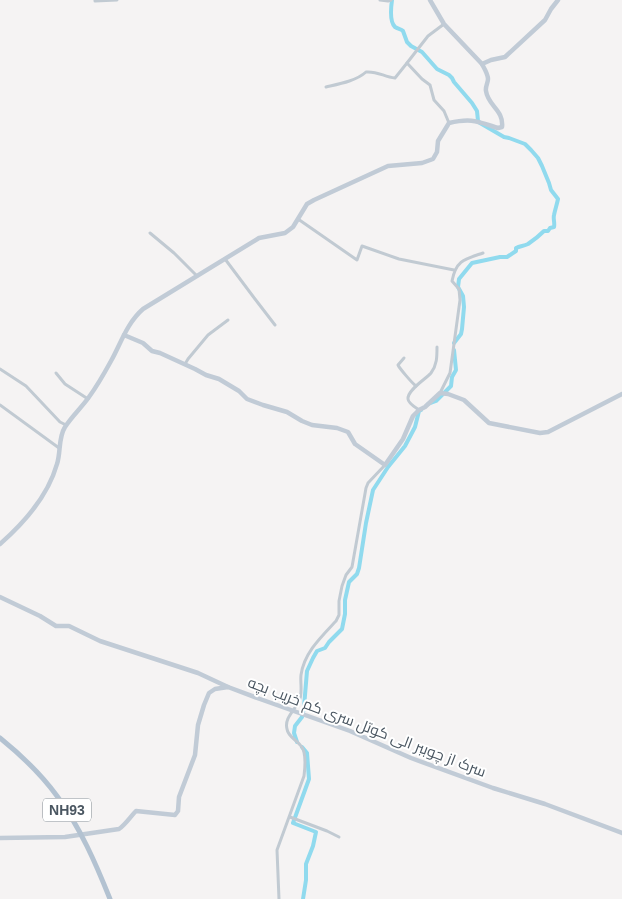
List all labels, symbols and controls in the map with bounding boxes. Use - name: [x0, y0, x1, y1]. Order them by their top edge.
- street label: سرک از چوببر الی کوتل سری کم خریب بچه: [245, 673, 489, 782]
- road number: NH93: [43, 798, 91, 822]

